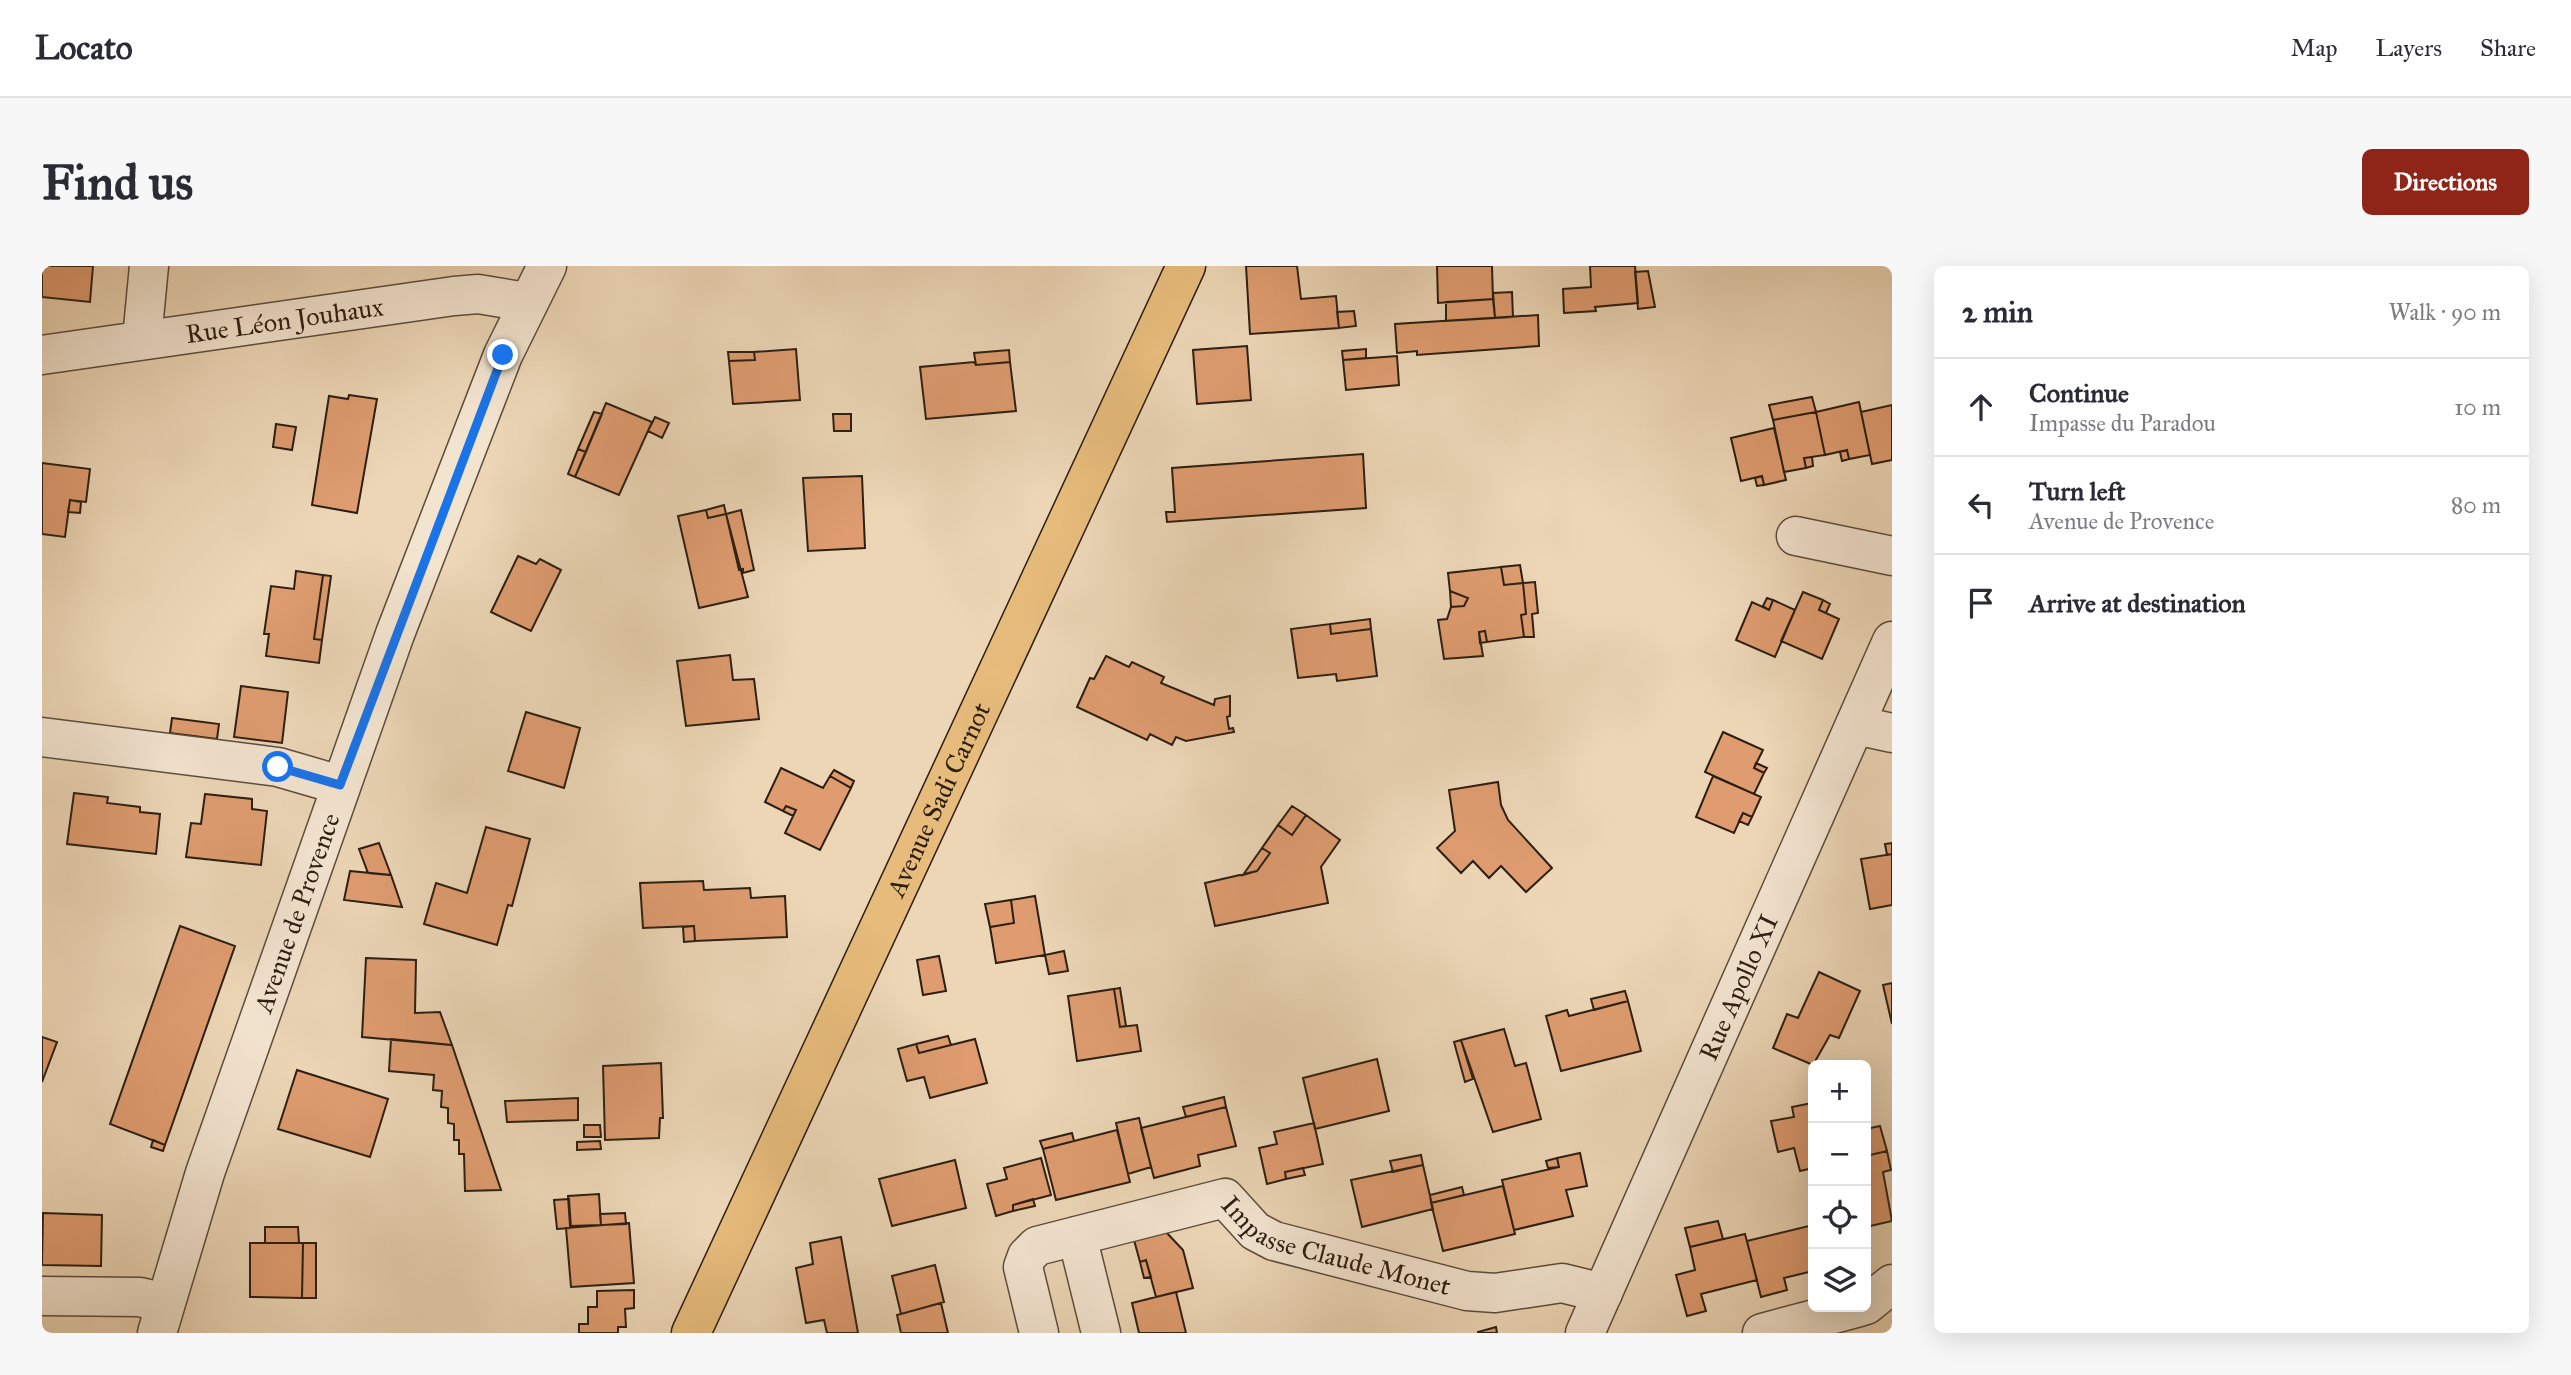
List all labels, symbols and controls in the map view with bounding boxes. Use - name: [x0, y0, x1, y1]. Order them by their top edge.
- text: Locato: [35, 28, 133, 68]
- text: Map: [2291, 33, 2338, 63]
- text: Layers: [2376, 33, 2442, 63]
- text: Share: [2480, 33, 2536, 63]
- button: Directions: [2362, 149, 2529, 215]
- text: Find us: [42, 153, 193, 212]
- street label: Rue Léon Jouhaux: [184, 290, 386, 350]
- text: 2 min: [1962, 294, 2033, 330]
- text: Walk · 90 m: [2389, 298, 2501, 326]
- route end: [487, 339, 518, 370]
- text: Continue: [2029, 377, 2129, 409]
- icon: ahead: [1962, 388, 2000, 426]
- text: 10 m: [2454, 393, 2501, 421]
- text: Impasse du Paradou: [2029, 409, 2216, 437]
- text: Turn left: [2029, 475, 2125, 507]
- icon: left: [1962, 486, 2000, 524]
- text: 80 m: [2451, 491, 2501, 519]
- text: Avenue de Provence: [2029, 507, 2214, 535]
- icon: arrive: [1962, 584, 2000, 622]
- text: Arrive at destination: [2029, 587, 2246, 619]
- street label: Avenue Sadi Carnot: [879, 697, 997, 903]
- route start: [262, 751, 293, 782]
- street label: Avenue de Provence: [246, 808, 347, 1018]
- street label: Rue Apollo XI: [1692, 910, 1785, 1065]
- map controls: [1808, 1060, 1871, 1312]
- button: +: [1808, 1060, 1871, 1123]
- button: −: [1808, 1123, 1871, 1186]
- button: locate: [1808, 1186, 1871, 1249]
- street label: Impasse Claude Monet: [1215, 1189, 1454, 1302]
- button: layers: [1808, 1249, 1871, 1312]

